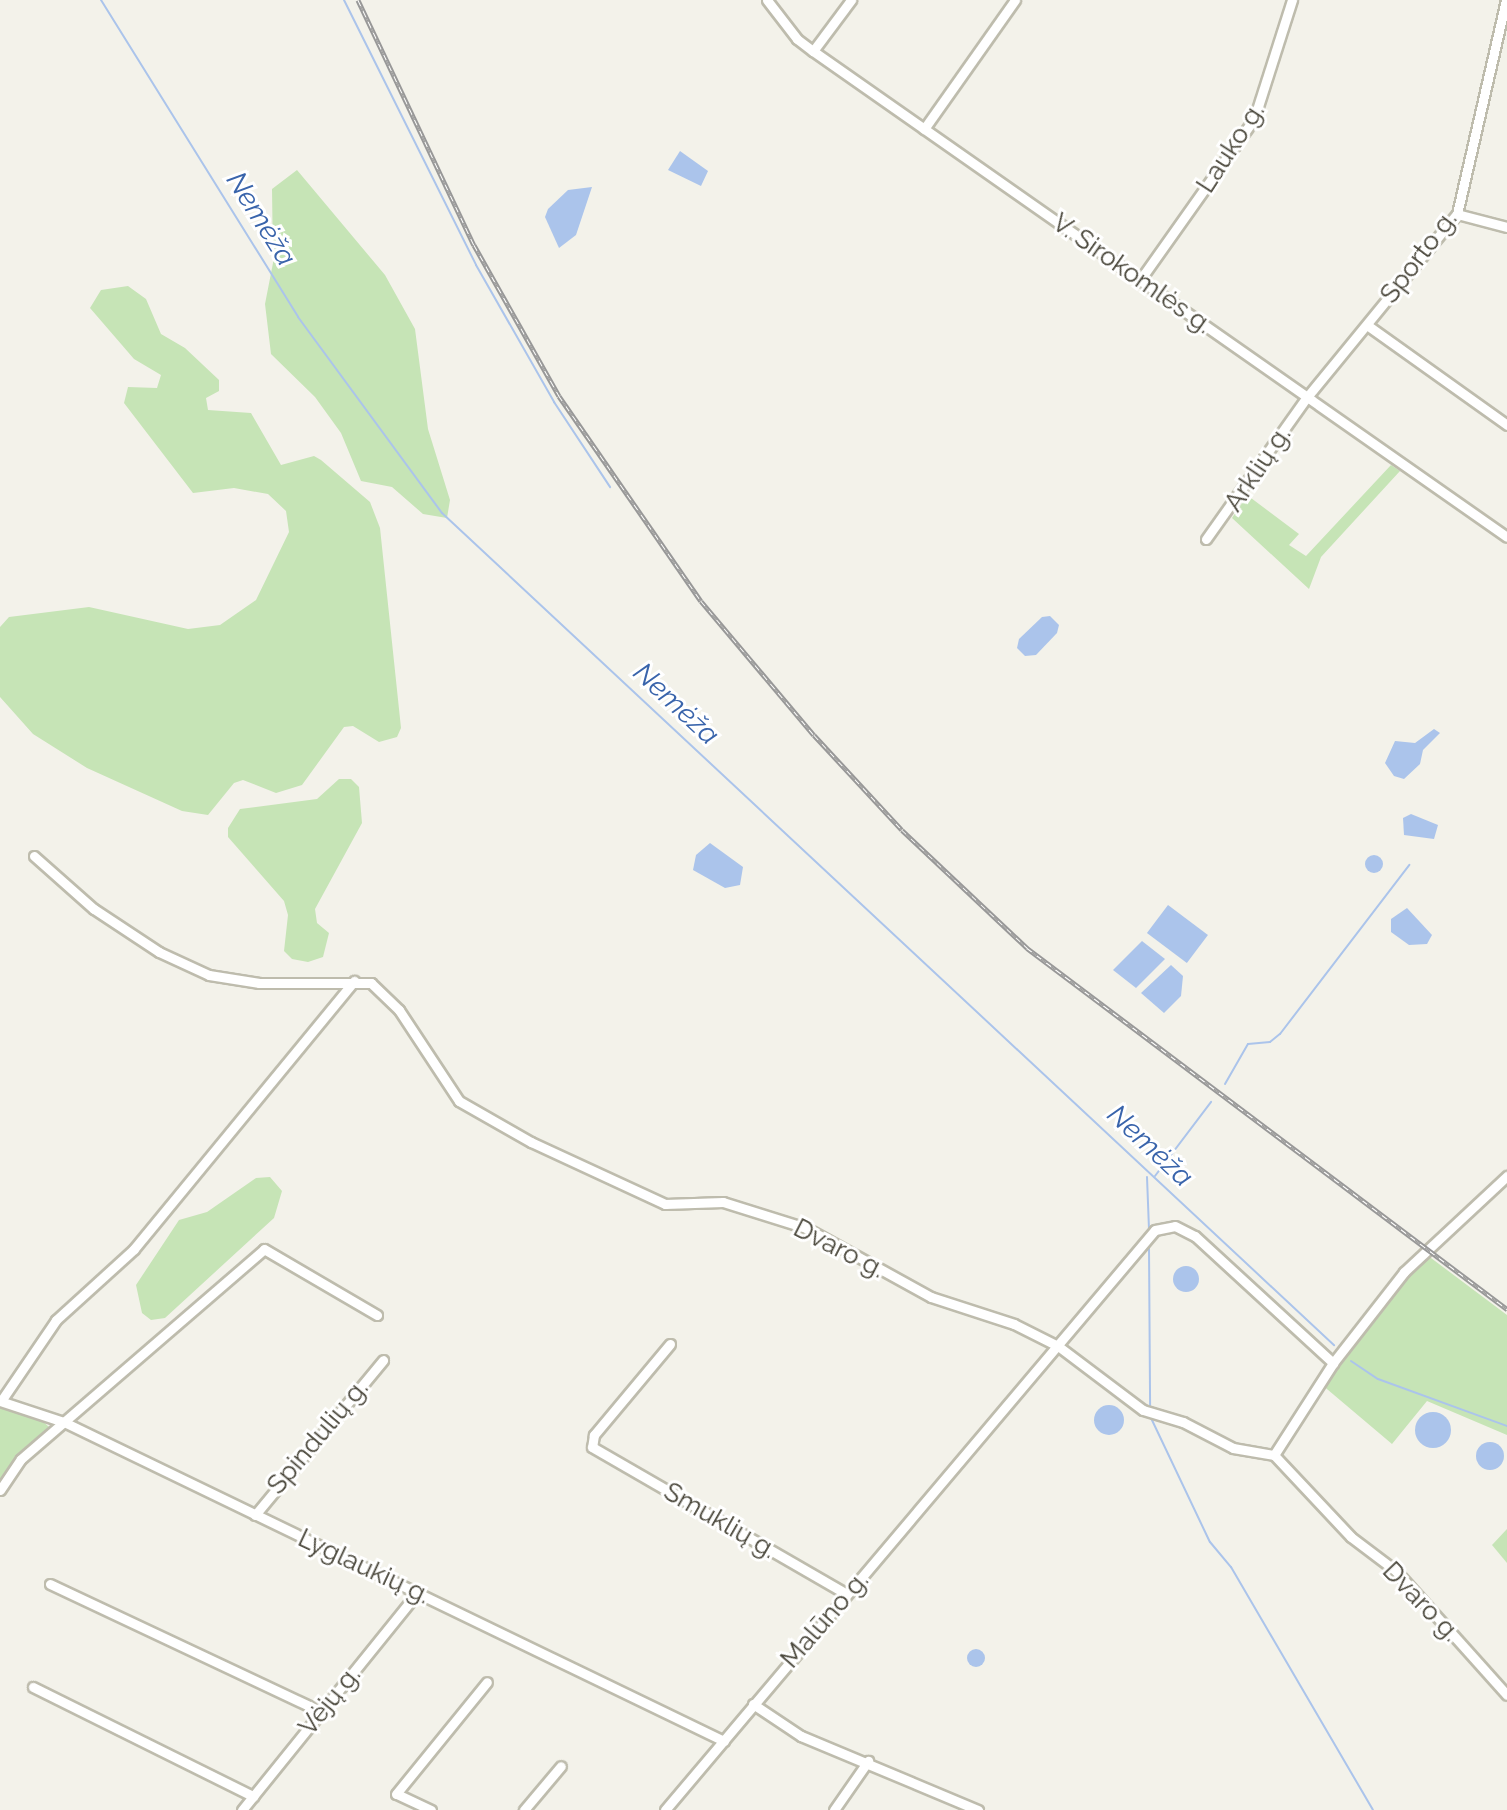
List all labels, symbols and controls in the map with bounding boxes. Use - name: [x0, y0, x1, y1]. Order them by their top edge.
- street label: Lauko g.: [1190, 97, 1272, 199]
- water label: Nemėža: [219, 166, 303, 272]
- street label: Sporto g.: [1374, 204, 1464, 310]
- street label: V. Sirokomlės g.: [1046, 207, 1218, 341]
- street label: Arklių g.: [1218, 420, 1298, 518]
- water label: Nemėža: [626, 656, 726, 752]
- water label: Nemėža: [1100, 1098, 1200, 1194]
- street label: Dvaro g.: [788, 1213, 890, 1285]
- street label: Spindulių g.: [261, 1373, 375, 1501]
- street label: Smuklių g.: [658, 1476, 782, 1566]
- street label: Lyglaukių g.: [293, 1523, 435, 1611]
- street label: Dvaro g.: [1376, 1556, 1466, 1648]
- street label: Malūno g.: [775, 1565, 875, 1675]
- street label: Vėjų g.: [293, 1660, 367, 1742]

